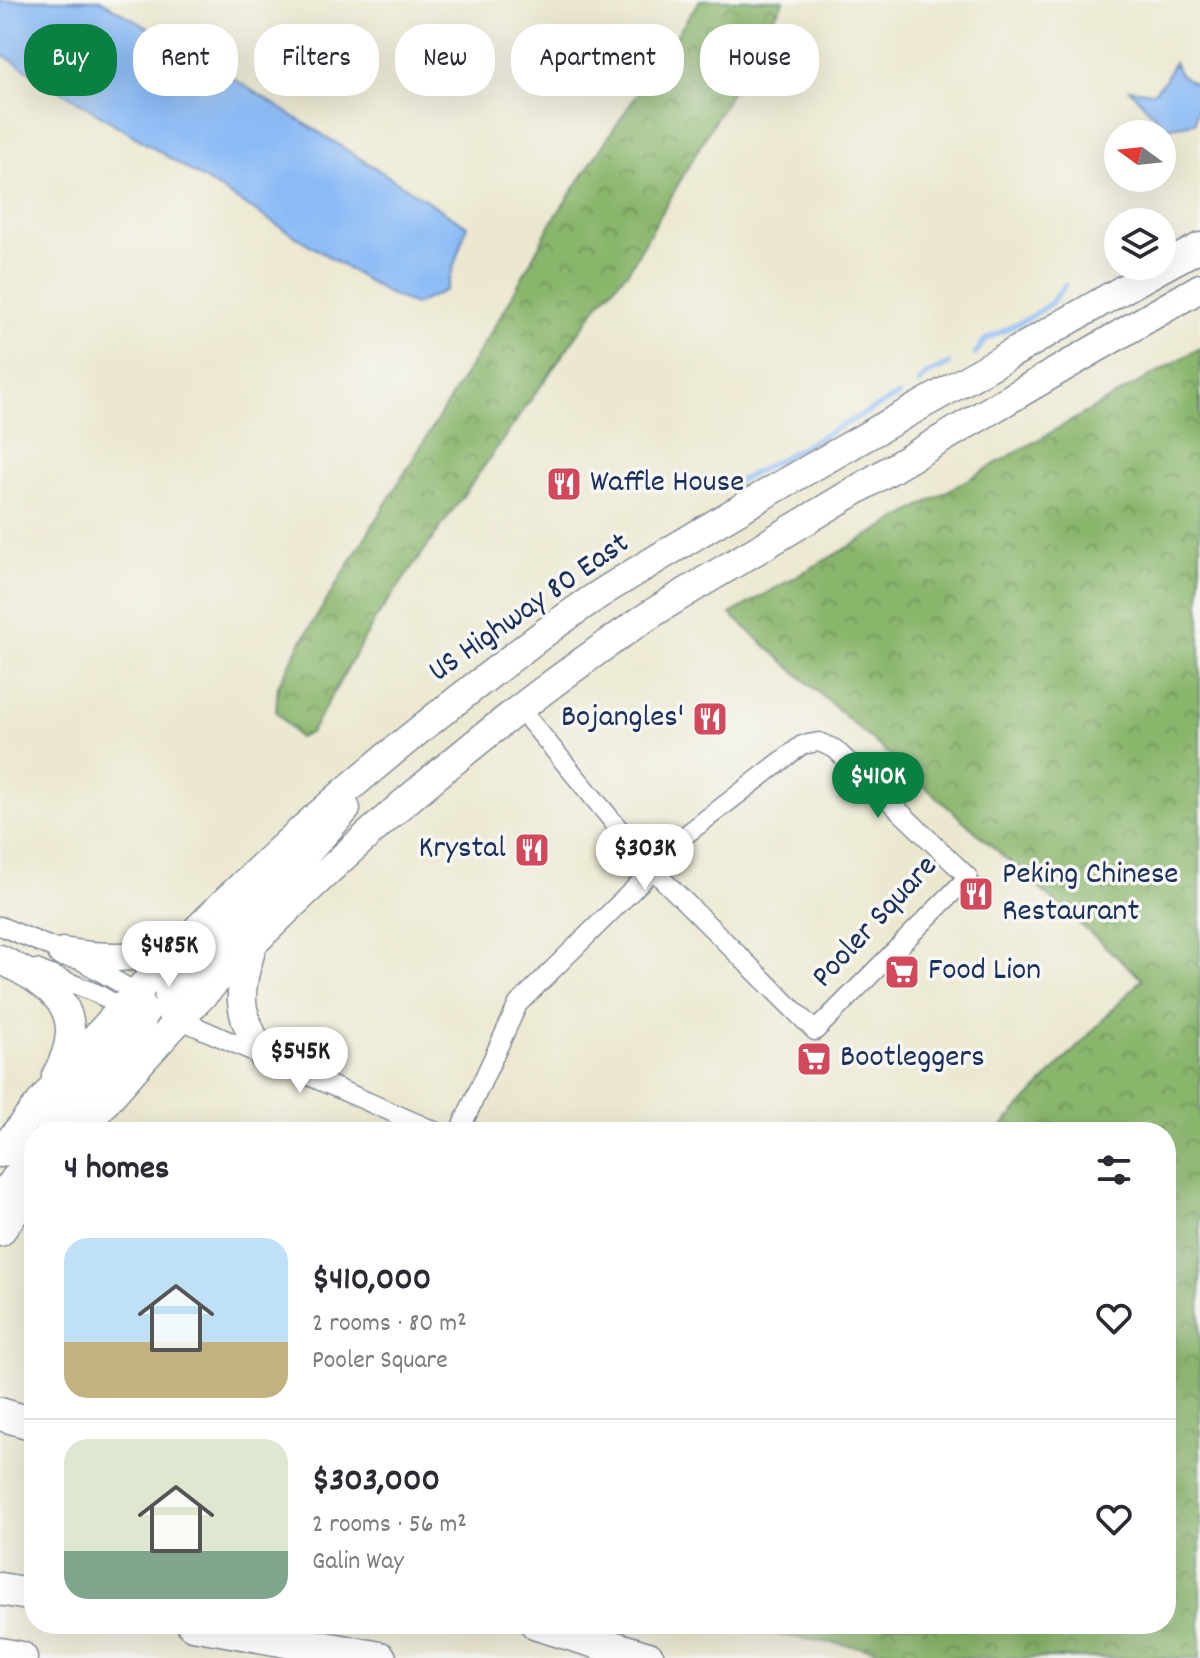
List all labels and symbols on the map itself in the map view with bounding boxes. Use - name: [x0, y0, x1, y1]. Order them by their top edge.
- north arrow: [1104, 120, 1176, 192]
- place label: Waffle House: [590, 461, 744, 507]
- restaurant icon: Waffle House: [545, 465, 583, 503]
- street label: US Highway 80 East: [420, 522, 640, 696]
- place label: Bojangles': [561, 696, 684, 742]
- restaurant icon: Bojangles': [691, 700, 729, 738]
- pin: $410K: [822, 752, 934, 820]
- pin: $303K: [589, 824, 701, 892]
- place label: Krystal: [418, 827, 506, 873]
- restaurant icon: Krystal: [513, 831, 551, 869]
- street label: Pooler Square: [802, 846, 950, 1000]
- place label: Peking Chinese Restaurant: [1002, 853, 1178, 936]
- restaurant icon: Peking Chinese Restaurant: [957, 875, 995, 913]
- pin: $485K: [113, 921, 225, 989]
- place label: Food Lion: [928, 949, 1041, 995]
- supermarket icon: Food Lion: [883, 953, 921, 991]
- pin: $545K: [244, 1027, 356, 1095]
- place label: Bootleggers: [840, 1036, 985, 1082]
- supermarket icon: Bootleggers: [795, 1040, 833, 1078]

